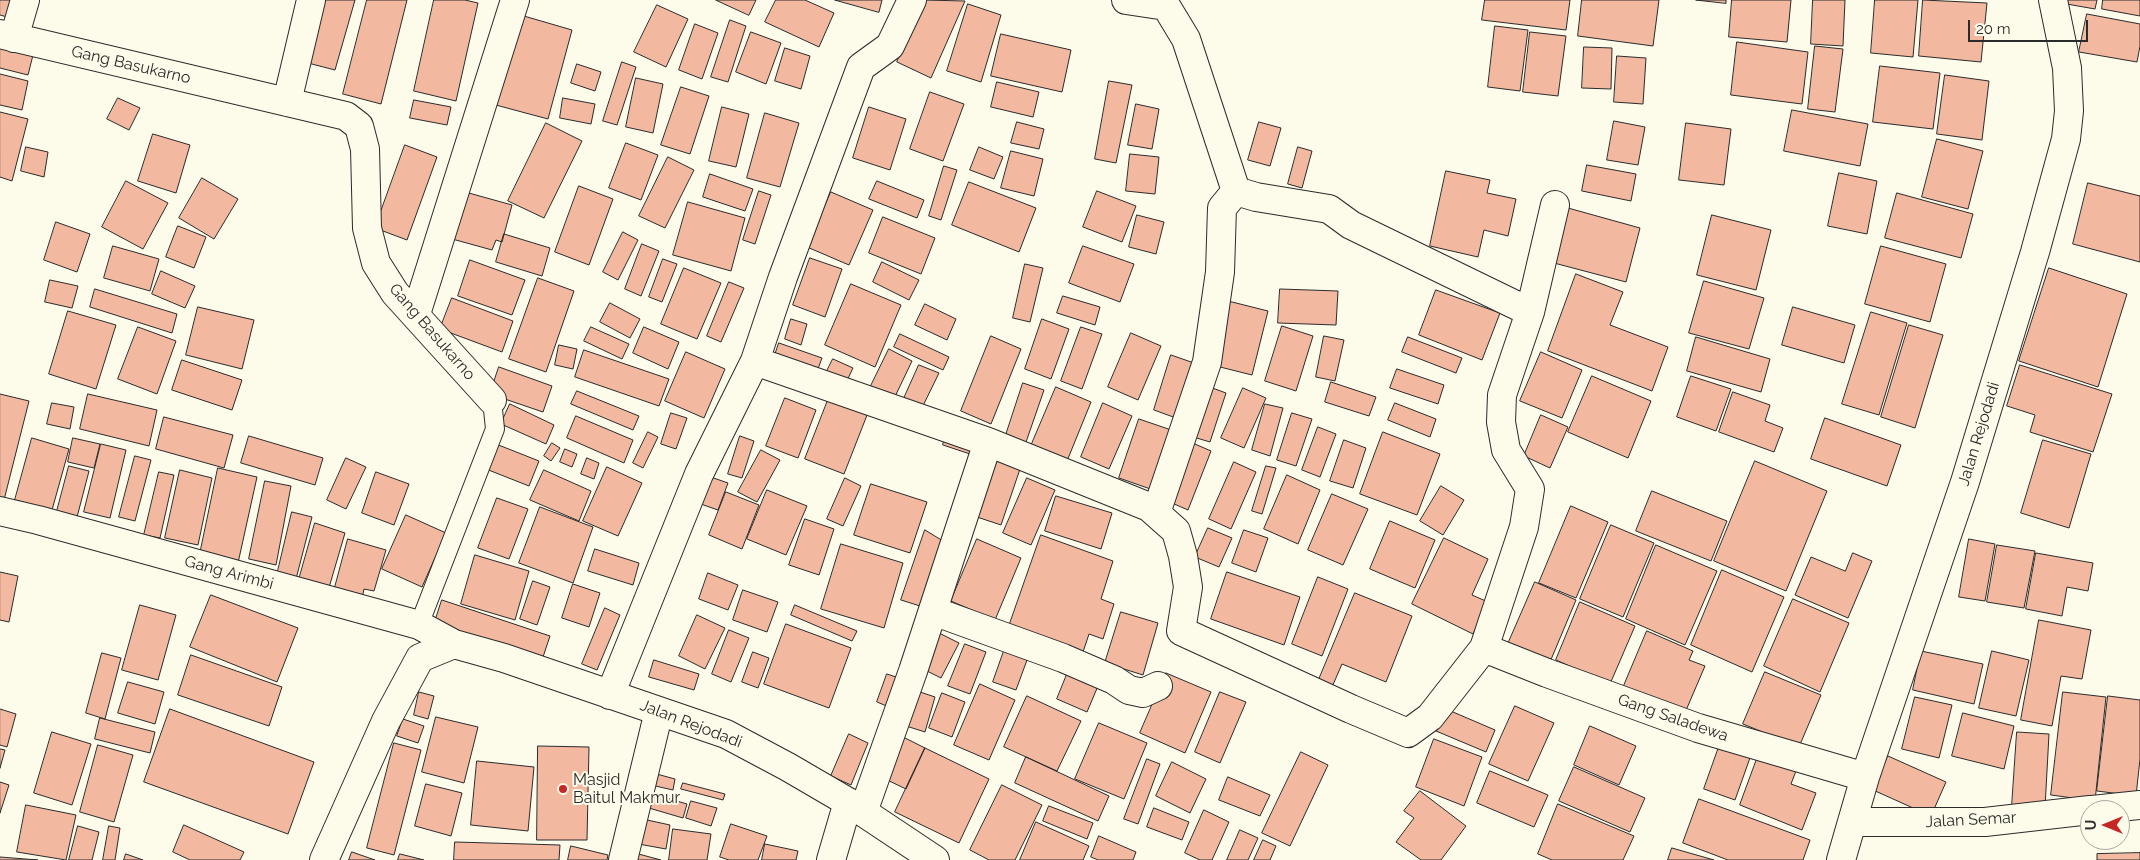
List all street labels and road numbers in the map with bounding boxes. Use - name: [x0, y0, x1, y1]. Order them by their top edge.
- street label: Gang Basukarno: [70, 42, 192, 88]
- street label: Gang Basukarno: [385, 280, 479, 384]
- street label: Jalan Rejodadi: [1954, 380, 2004, 488]
- street label: Gang Arimbi: [182, 552, 276, 594]
- street label: Gang Saladewa: [1615, 690, 1731, 746]
- street label: Jalan Rejodadi: [637, 696, 745, 752]
- street label: Jalan Semar: [1925, 808, 2017, 832]

